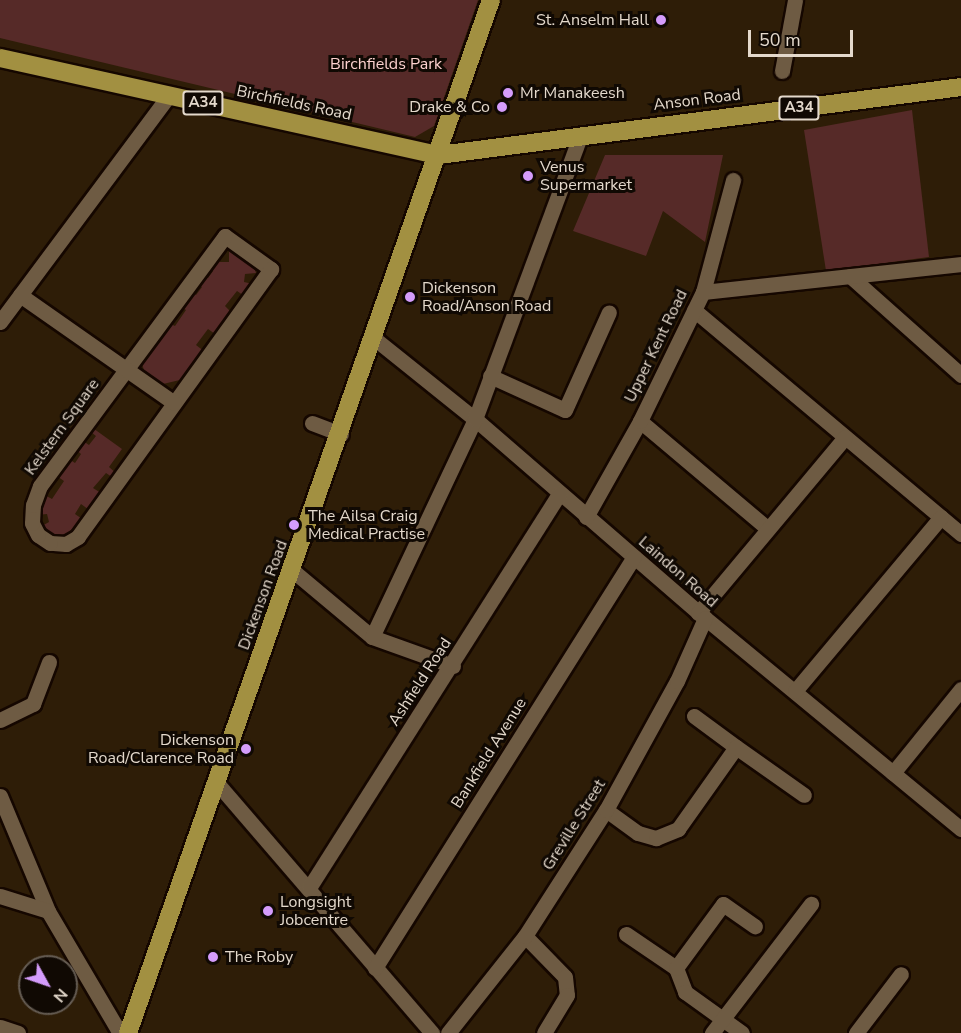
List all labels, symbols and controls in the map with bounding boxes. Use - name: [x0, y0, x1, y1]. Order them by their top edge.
- place label: St. Anselm Hall: [536, 10, 649, 30]
- marker: St. Anselm Hall: [654, 13, 668, 27]
- scale bar: [751, 18, 856, 56]
- text: 50 m: [759, 28, 801, 52]
- park label: Birchfields Park: [330, 54, 442, 74]
- street label: Birchfields Road: [235, 81, 353, 125]
- place label: Mr Manakeesh: [520, 83, 625, 103]
- street label: Anson Road: [652, 85, 742, 115]
- marker: Mr Manakeesh: [501, 86, 515, 100]
- road number: A34: [182, 91, 224, 115]
- road number: A34: [778, 96, 820, 120]
- place label: Drake & Co: [409, 97, 490, 117]
- marker: Drake & Co: [495, 100, 509, 114]
- place label: Venus Supermarket: [540, 157, 632, 195]
- marker: Venus Supermarket: [521, 169, 535, 183]
- place label: Dickenson Road/Anson Road: [422, 278, 551, 316]
- street label: Upper Kent Road: [620, 287, 692, 405]
- marker: Dickenson Road/Anson Road: [403, 290, 417, 304]
- street label: Kelstern Square: [21, 375, 103, 479]
- place label: The Ailsa Craig Medical Practise: [308, 506, 425, 544]
- marker: The Ailsa Craig Medical Practise: [285, 516, 303, 534]
- street label: Laindon Road: [634, 532, 722, 612]
- street label: Dickenson Road: [234, 537, 292, 653]
- street label: Ashfield Road: [384, 634, 456, 730]
- street label: Bankfield Avenue: [447, 694, 531, 812]
- place label: Dickenson Road/Clarence Road: [88, 730, 234, 768]
- marker: Dickenson Road/Clarence Road: [239, 742, 253, 756]
- street label: Greville Street: [538, 776, 610, 874]
- place label: Longsight Jobcentre: [280, 892, 351, 930]
- marker: Longsight Jobcentre: [261, 904, 275, 918]
- place label: The Roby: [225, 947, 293, 967]
- marker: The Roby: [206, 950, 220, 964]
- north arrow: [18, 955, 78, 1015]
- text: N: [48, 984, 73, 1007]

